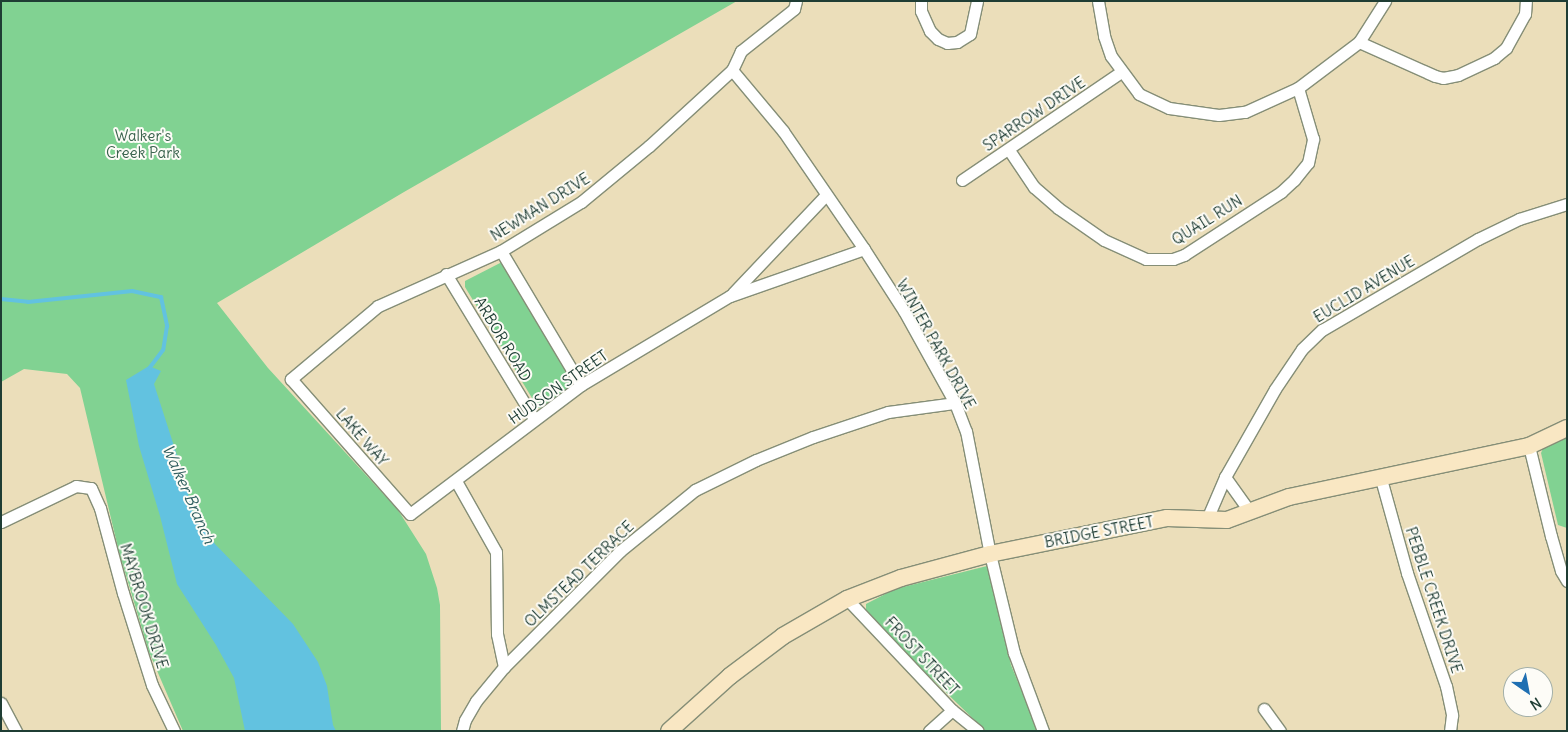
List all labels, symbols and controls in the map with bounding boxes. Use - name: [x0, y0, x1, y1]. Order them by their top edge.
- street label: SPARROW DRIVE: [980, 73, 1088, 155]
- park label: Walker's Creek Park: [106, 126, 180, 161]
- street label: NEWMAN DRIVE: [487, 169, 593, 245]
- street label: QUAIL RUN: [1168, 191, 1246, 249]
- street label: EUCLID AVENUE: [1310, 252, 1418, 326]
- street label: WINTER PARK DRIVE: [893, 276, 979, 412]
- street label: ARBOR ROAD: [471, 294, 535, 384]
- street label: HUDSON STREET: [505, 346, 611, 428]
- street label: LAKE WAY: [332, 405, 392, 469]
- water label: Walker Branch: [159, 442, 219, 546]
- street label: BRIDGE STREET: [1043, 513, 1155, 551]
- street label: OLMSTEAD TERRACE: [521, 517, 637, 631]
- street label: PEBBLE CREEK DRIVE: [1402, 525, 1466, 675]
- street label: MAYBROOK DRIVE: [116, 541, 172, 671]
- street label: FROST STREET: [881, 613, 963, 699]
- north arrow: [1503, 667, 1553, 717]
- text: N: [1527, 694, 1545, 714]

